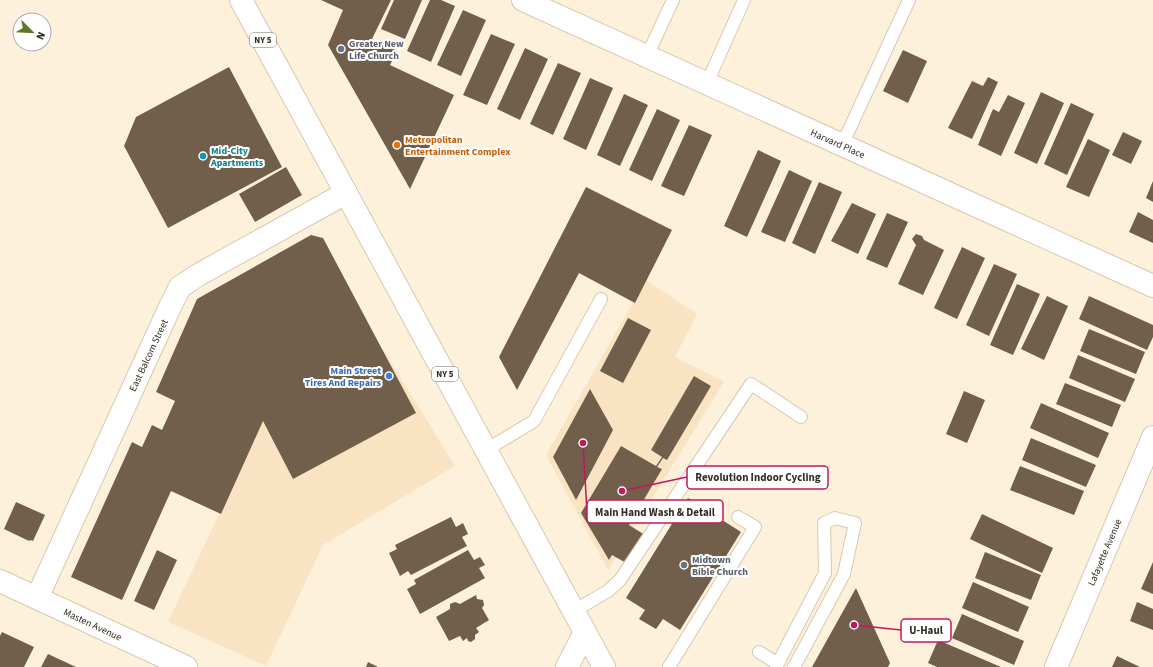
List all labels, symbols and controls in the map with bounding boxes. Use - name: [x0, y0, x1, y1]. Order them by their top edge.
- north arrow: [12, 12, 52, 52]
- text: N: [32, 29, 49, 42]
- road number: NY 5: [250, 33, 276, 47]
- place label: Greater New Life Church: [349, 37, 404, 63]
- marker: Greater New Life Church: [336, 44, 346, 54]
- street label: Harvard Place: [808, 126, 867, 162]
- place label: Metropolitan Entertainment Complex: [405, 133, 510, 159]
- marker: Metropolitan Entertainment Complex: [392, 140, 402, 150]
- place label: Mid-City Apartments: [210, 144, 264, 170]
- marker: Mid-City Apartments: [198, 151, 208, 161]
- street label: East Balcom Street: [126, 316, 172, 394]
- place label: Main Street Tires And Repairs: [305, 364, 382, 390]
- road number: NY 5: [432, 367, 458, 381]
- marker: Main Street Tires And Repairs: [384, 371, 394, 381]
- callout: Revolution Indoor Cycling: [687, 466, 828, 489]
- text: Revolution Indoor Cycling: [695, 470, 821, 485]
- callout: Main Hand Wash & Detail: [587, 500, 723, 523]
- text: Main Hand Wash & Detail: [595, 505, 716, 520]
- street label: Lafayette Avenue: [1085, 517, 1125, 588]
- place label: Midtown Bible Church: [692, 553, 748, 579]
- marker: Midtown Bible Church: [679, 560, 689, 570]
- street label: Masten Avenue: [61, 605, 124, 645]
- callout: U-Haul: [901, 619, 951, 642]
- text: U-Haul: [909, 623, 944, 638]

